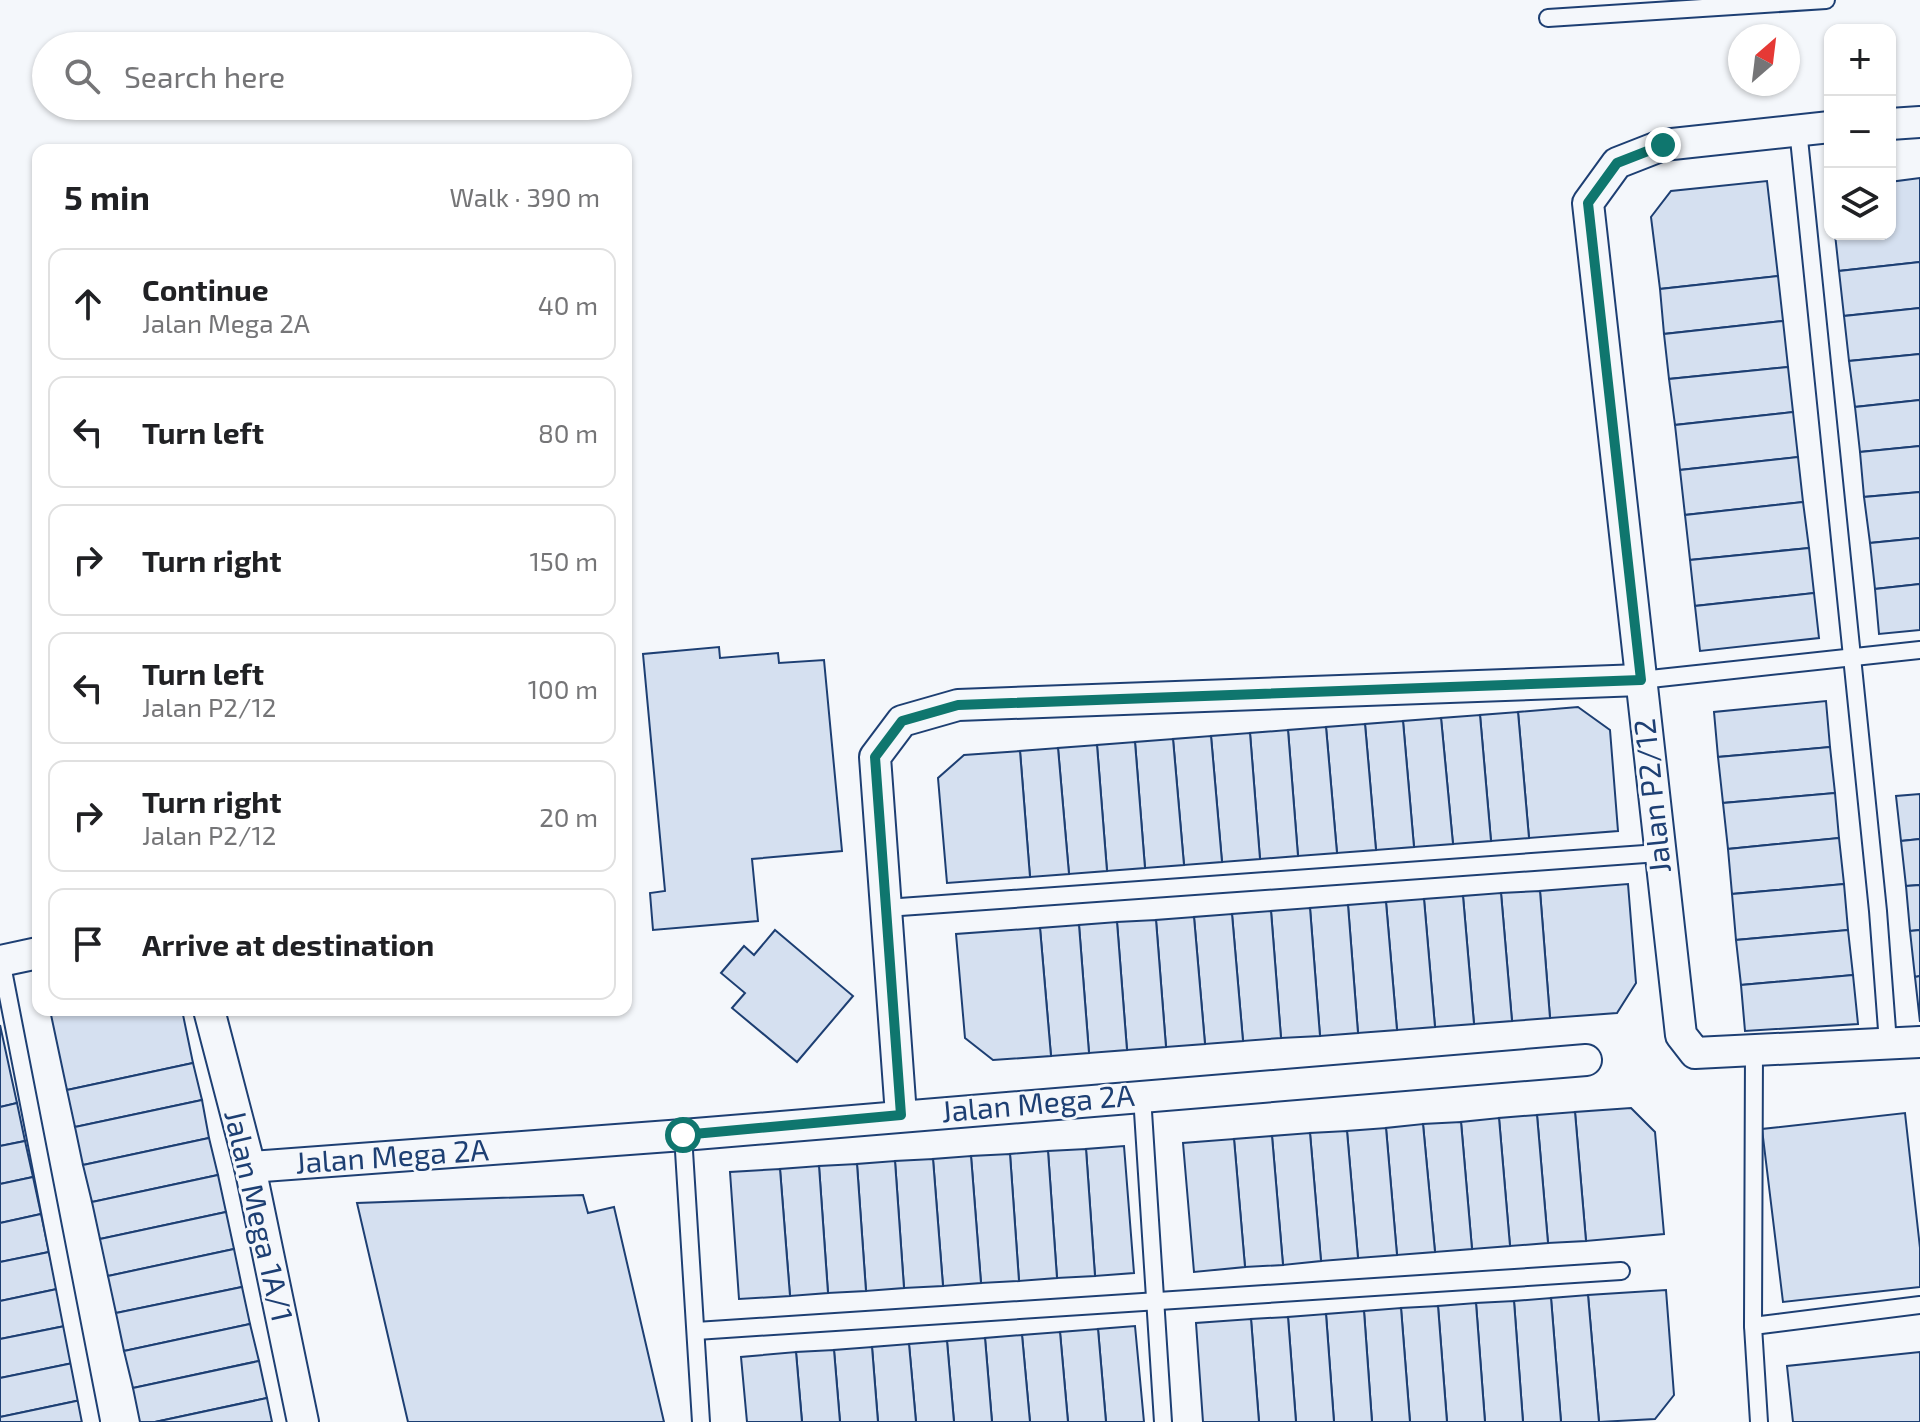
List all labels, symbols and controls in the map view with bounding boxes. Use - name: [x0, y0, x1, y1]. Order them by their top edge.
- north arrow: [1728, 24, 1800, 96]
- map controls: [1824, 24, 1896, 240]
- button: +: [1824, 24, 1896, 96]
- search box: [32, 32, 632, 120]
- icon: search: [60, 54, 104, 98]
- text: Search here: [124, 58, 285, 94]
- button: −: [1824, 96, 1896, 168]
- route end: [1645, 127, 1681, 163]
- button: layers: [1824, 168, 1896, 240]
- text: 5 min: [64, 176, 150, 217]
- text: Walk · 390 m: [449, 181, 600, 212]
- text: Continue: [142, 271, 269, 307]
- icon: ahead: [66, 282, 110, 326]
- text: 40 m: [538, 289, 598, 320]
- text: Jalan Mega 2A: [142, 307, 310, 338]
- icon: left: [66, 410, 110, 454]
- text: Turn left: [142, 414, 264, 450]
- text: 80 m: [538, 417, 598, 448]
- icon: right: [66, 538, 110, 582]
- text: Turn right: [142, 542, 282, 578]
- text: 150 m: [529, 545, 598, 576]
- text: Turn left: [142, 655, 264, 691]
- icon: left: [66, 666, 110, 710]
- text: 100 m: [528, 673, 598, 704]
- text: Jalan P2/12: [142, 691, 276, 722]
- street label: Jalan P2/12: [1625, 717, 1677, 875]
- text: Turn right: [142, 783, 282, 819]
- icon: right: [66, 794, 110, 838]
- text: 20 m: [539, 801, 598, 832]
- text: Jalan P2/12: [142, 819, 276, 850]
- icon: arrive: [66, 922, 110, 966]
- text: Arrive at destination: [142, 926, 434, 962]
- street label: Jalan Mega 2A: [940, 1076, 1136, 1128]
- street label: Jalan Mega 1A/1: [218, 1106, 302, 1325]
- route start: [665, 1117, 701, 1153]
- street label: Jalan Mega 2A: [294, 1130, 490, 1180]

